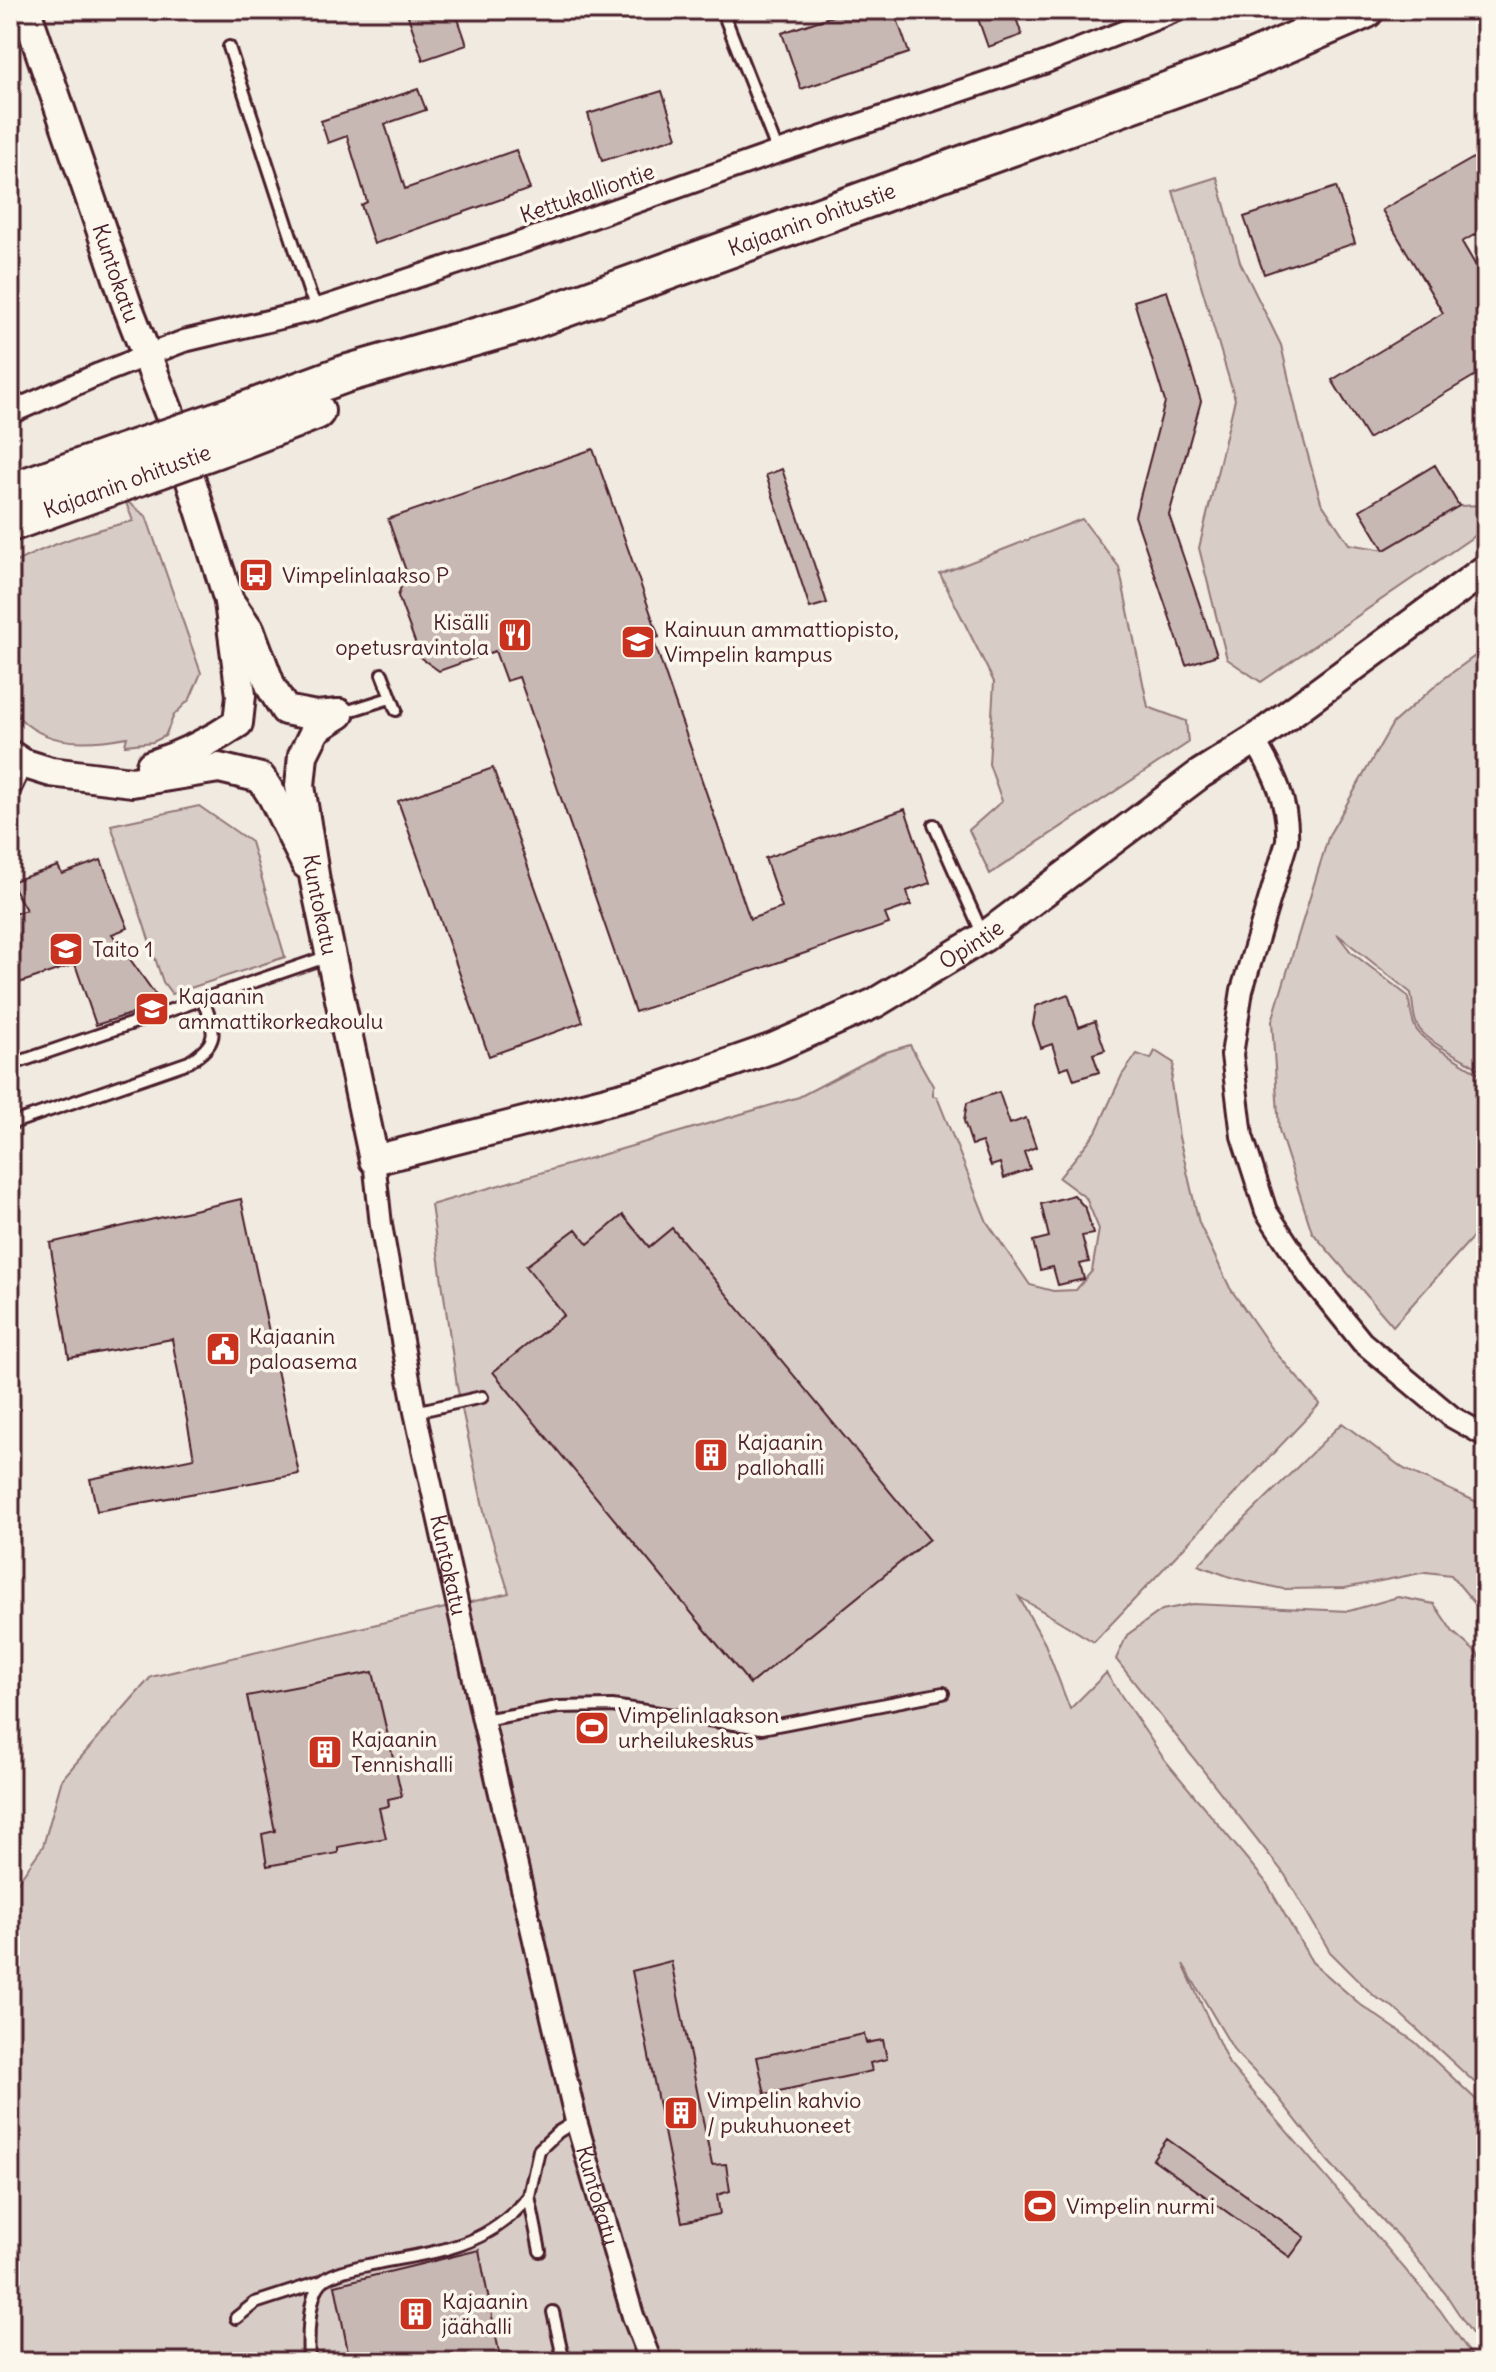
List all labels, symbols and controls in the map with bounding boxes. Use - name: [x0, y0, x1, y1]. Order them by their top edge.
- street label: Kettukalliontie: [516, 157, 658, 229]
- street label: Kajaanin ohitustie: [724, 176, 899, 262]
- street label: Kuntokatu: [86, 220, 146, 326]
- street label: Kajaanin ohitustie: [39, 438, 215, 524]
- bus stop icon: Vimpelinlaakso P: [237, 556, 275, 594]
- place label: Vimpelinlaakso P: [282, 561, 449, 589]
- place label: Kisälli opetusravintola: [335, 608, 489, 661]
- place label: Kainuun ammattiopisto, Vimpelin kampus: [664, 615, 899, 668]
- restaurant icon: Kisälli opetusravintola: [496, 616, 534, 654]
- school or university icon: Kainuun ammattiopisto, Vimpelin kampus: [619, 623, 657, 661]
- street label: Kuntokatu: [297, 852, 344, 958]
- street label: Opintie: [934, 913, 1009, 975]
- school or university icon: Taito 1: [47, 930, 85, 968]
- place label: Taito 1: [92, 935, 153, 963]
- place label: Kajaanin ammattikorkeakoulu: [178, 982, 384, 1035]
- school or university icon: Kajaanin ammattikorkeakoulu: [133, 990, 171, 1028]
- place label: Kajaanin paloasema: [249, 1322, 358, 1375]
- public building icon: Kajaanin paloasema: [204, 1330, 242, 1368]
- place label: Kajaanin pallohalli: [737, 1428, 824, 1481]
- building icon: Kajaanin pallohalli: [692, 1436, 730, 1474]
- street label: Kuntokatu: [424, 1512, 474, 1618]
- place label: Vimpelinlaakson urheilukeskus: [618, 1701, 779, 1754]
- sports icon: Vimpelinlaakson urheilukeskus: [573, 1709, 611, 1747]
- place label: Kajaanin Tennishalli: [351, 1725, 453, 1778]
- building icon: Kajaanin Tennishalli: [306, 1733, 344, 1771]
- place label: Vimpelin kahvio / pukuhuoneet: [707, 2086, 861, 2139]
- building icon: Vimpelin kahvio / pukuhuoneet: [662, 2094, 700, 2132]
- street label: Kuntokatu: [570, 2142, 626, 2249]
- sports icon: Vimpelin nurmi: [1021, 2187, 1059, 2225]
- place label: Vimpelin nurmi: [1066, 2192, 1215, 2220]
- place label: Kajaanin jäähalli: [441, 2287, 528, 2340]
- building icon: Kajaanin jäähalli: [397, 2295, 435, 2333]

